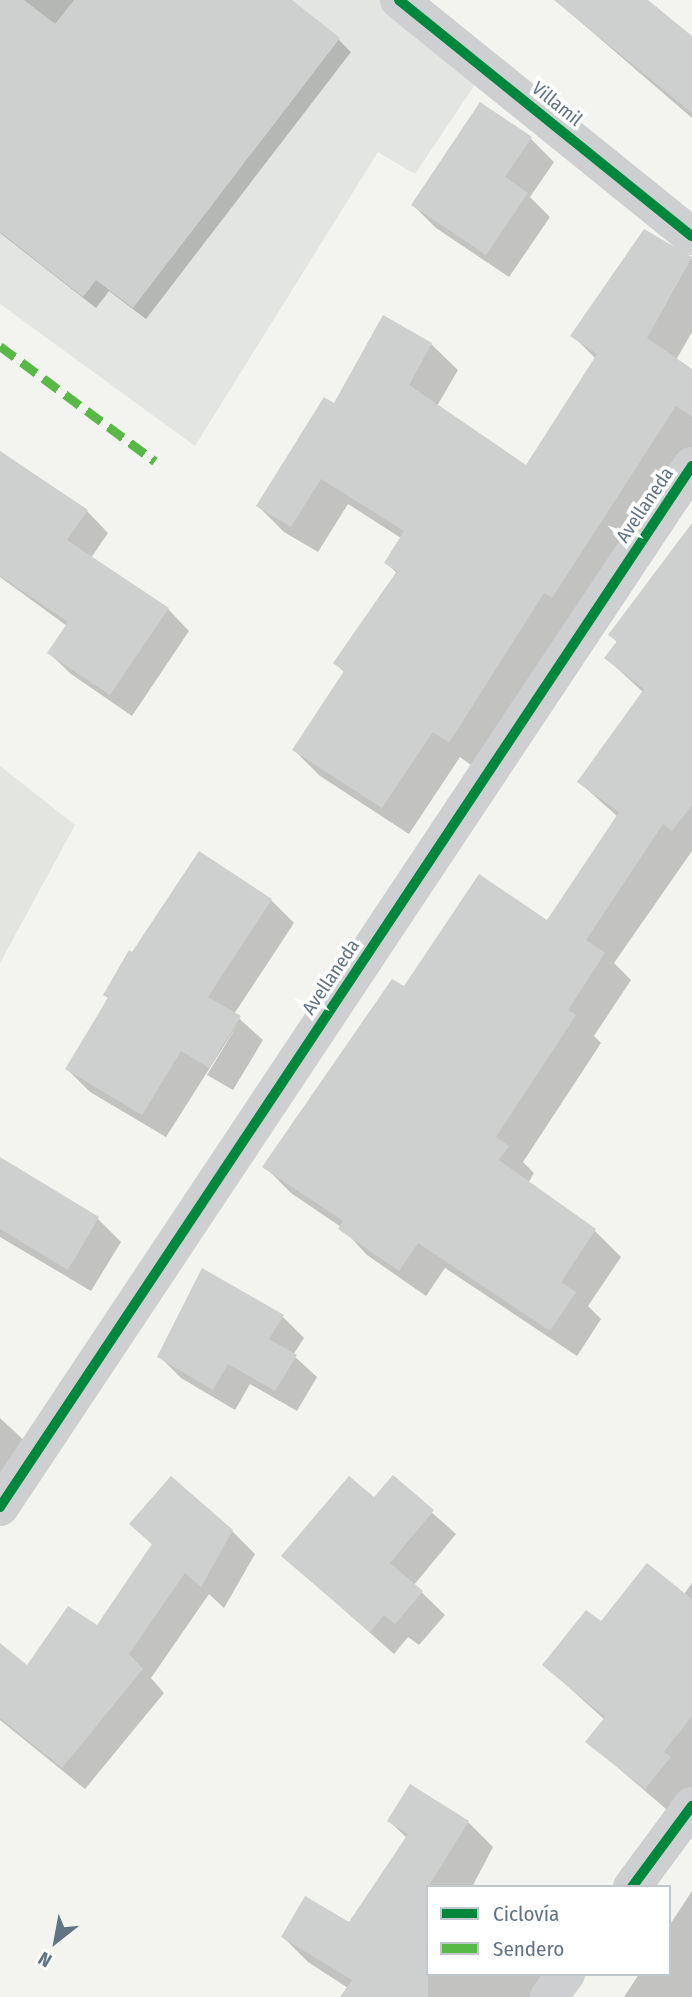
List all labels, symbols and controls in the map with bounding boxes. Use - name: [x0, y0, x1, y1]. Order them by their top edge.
- street label: Villamil: [527, 77, 587, 131]
- street label: Avellaneda: [612, 463, 678, 547]
- street label: Avellaneda: [298, 935, 364, 1019]
- legend: [426, 1885, 671, 1976]
- text: Ciclovía: [493, 1901, 559, 1927]
- north arrow: [21, 1906, 91, 1976]
- text: Sendero: [493, 1936, 564, 1962]
- text: N: [34, 1947, 56, 1972]

